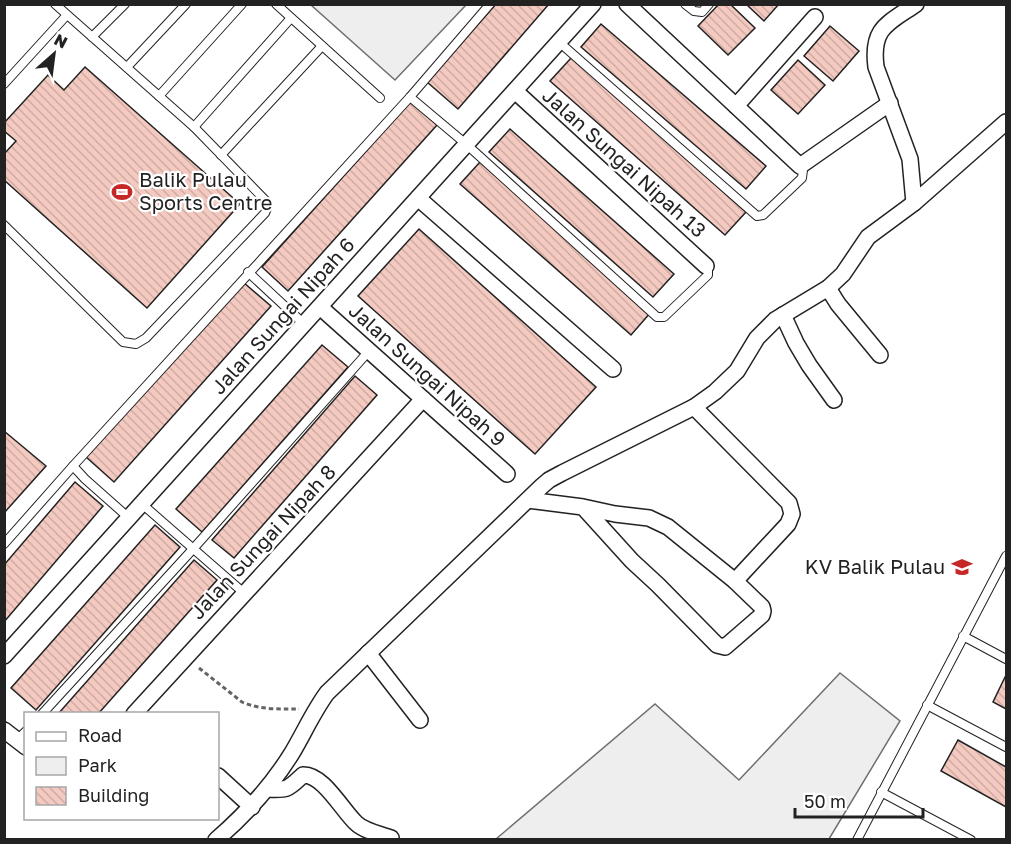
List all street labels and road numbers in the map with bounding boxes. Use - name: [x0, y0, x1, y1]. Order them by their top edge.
- street label: Jalan Sungai Nipah 13: [538, 83, 711, 242]
- street label: Jalan Sungai Nipah 6: [206, 232, 359, 398]
- street label: Jalan Sungai Nipah 9: [345, 298, 511, 451]
- street label: Jalan Sungai Nipah 8: [185, 459, 340, 623]

